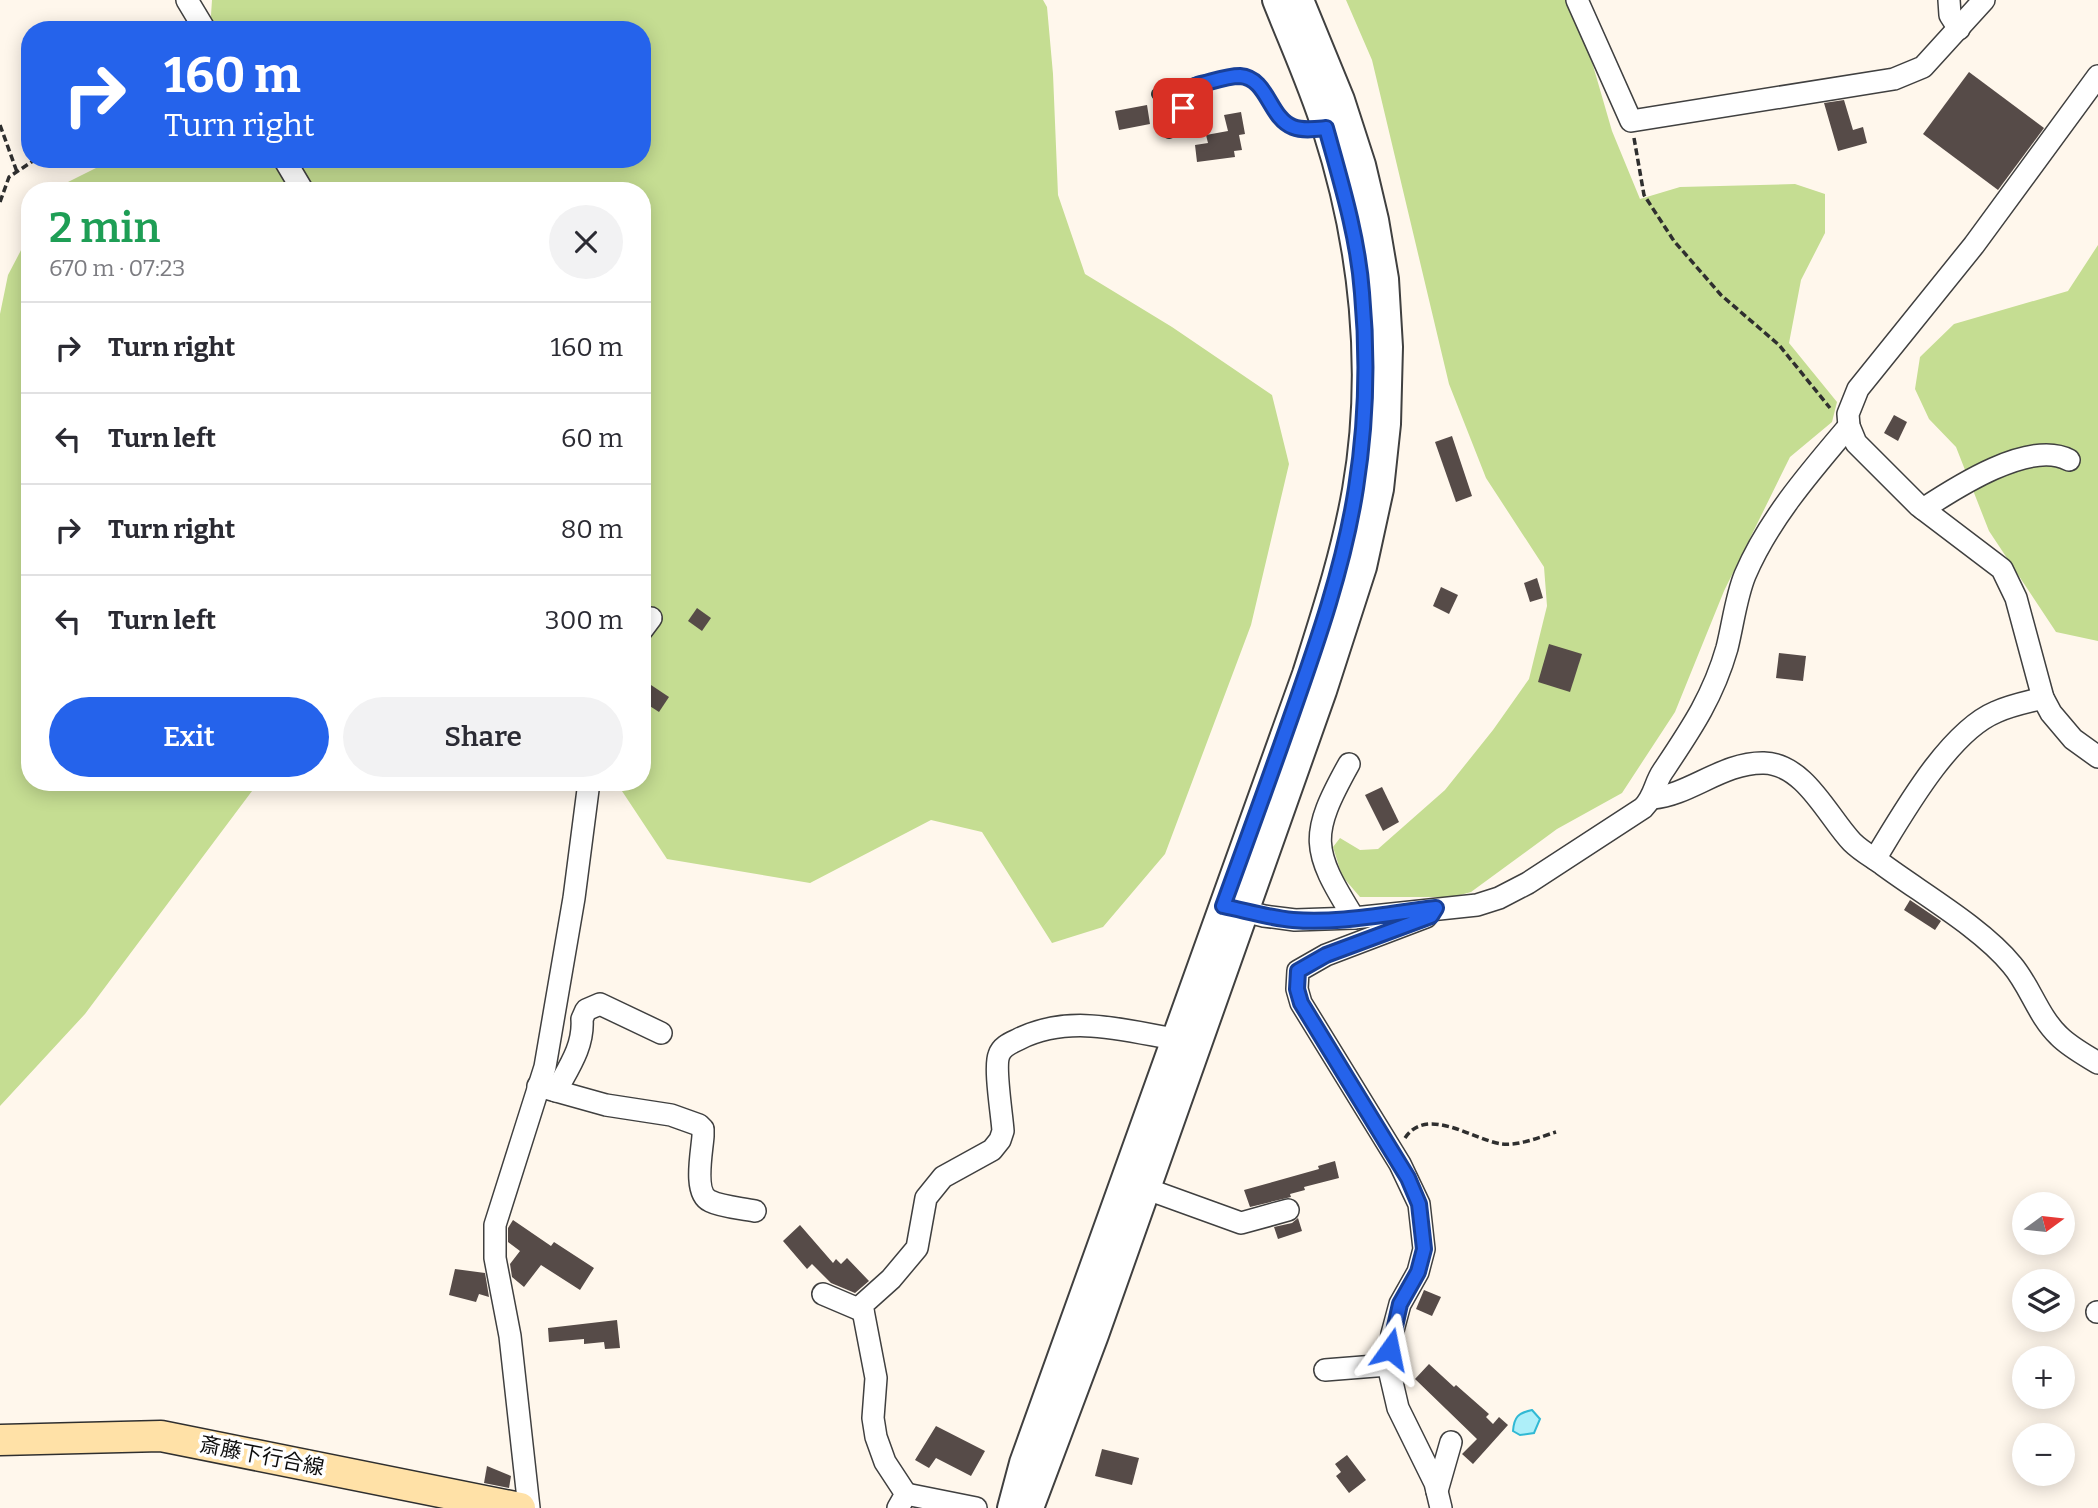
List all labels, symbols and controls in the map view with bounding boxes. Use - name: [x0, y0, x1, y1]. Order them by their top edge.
- text: 160 m: [164, 46, 301, 105]
- icon: right: [49, 49, 140, 140]
- pin: [1153, 78, 1213, 138]
- icon: arrive: [1164, 89, 1202, 127]
- text: Turn right: [164, 106, 315, 144]
- text: 2 min: [49, 203, 160, 253]
- button: close: [549, 205, 623, 279]
- text: 670 m · 07:23: [49, 254, 185, 282]
- icon: right: [49, 329, 87, 367]
- text: Turn right: [108, 332, 235, 363]
- text: 160 m: [551, 332, 623, 363]
- icon: left: [49, 420, 87, 458]
- text: Turn left: [108, 423, 216, 454]
- text: 60 m: [561, 423, 623, 454]
- icon: right: [49, 511, 87, 549]
- text: Turn right: [108, 514, 235, 545]
- text: 80 m: [561, 514, 623, 545]
- icon: left: [49, 602, 87, 640]
- text: Turn left: [108, 605, 216, 636]
- text: 300 m: [545, 605, 623, 636]
- button: Exit: [49, 697, 329, 777]
- button: Share: [343, 697, 623, 777]
- north arrow: [2012, 1192, 2076, 1255]
- map controls: [2012, 1192, 2075, 1486]
- button: layers: [2012, 1269, 2075, 1332]
- position arrow: [1353, 1312, 1427, 1386]
- button: +: [2012, 1346, 2075, 1409]
- button: −: [2012, 1423, 2075, 1486]
- street label: 斎藤下行合線: [198, 1431, 326, 1481]

